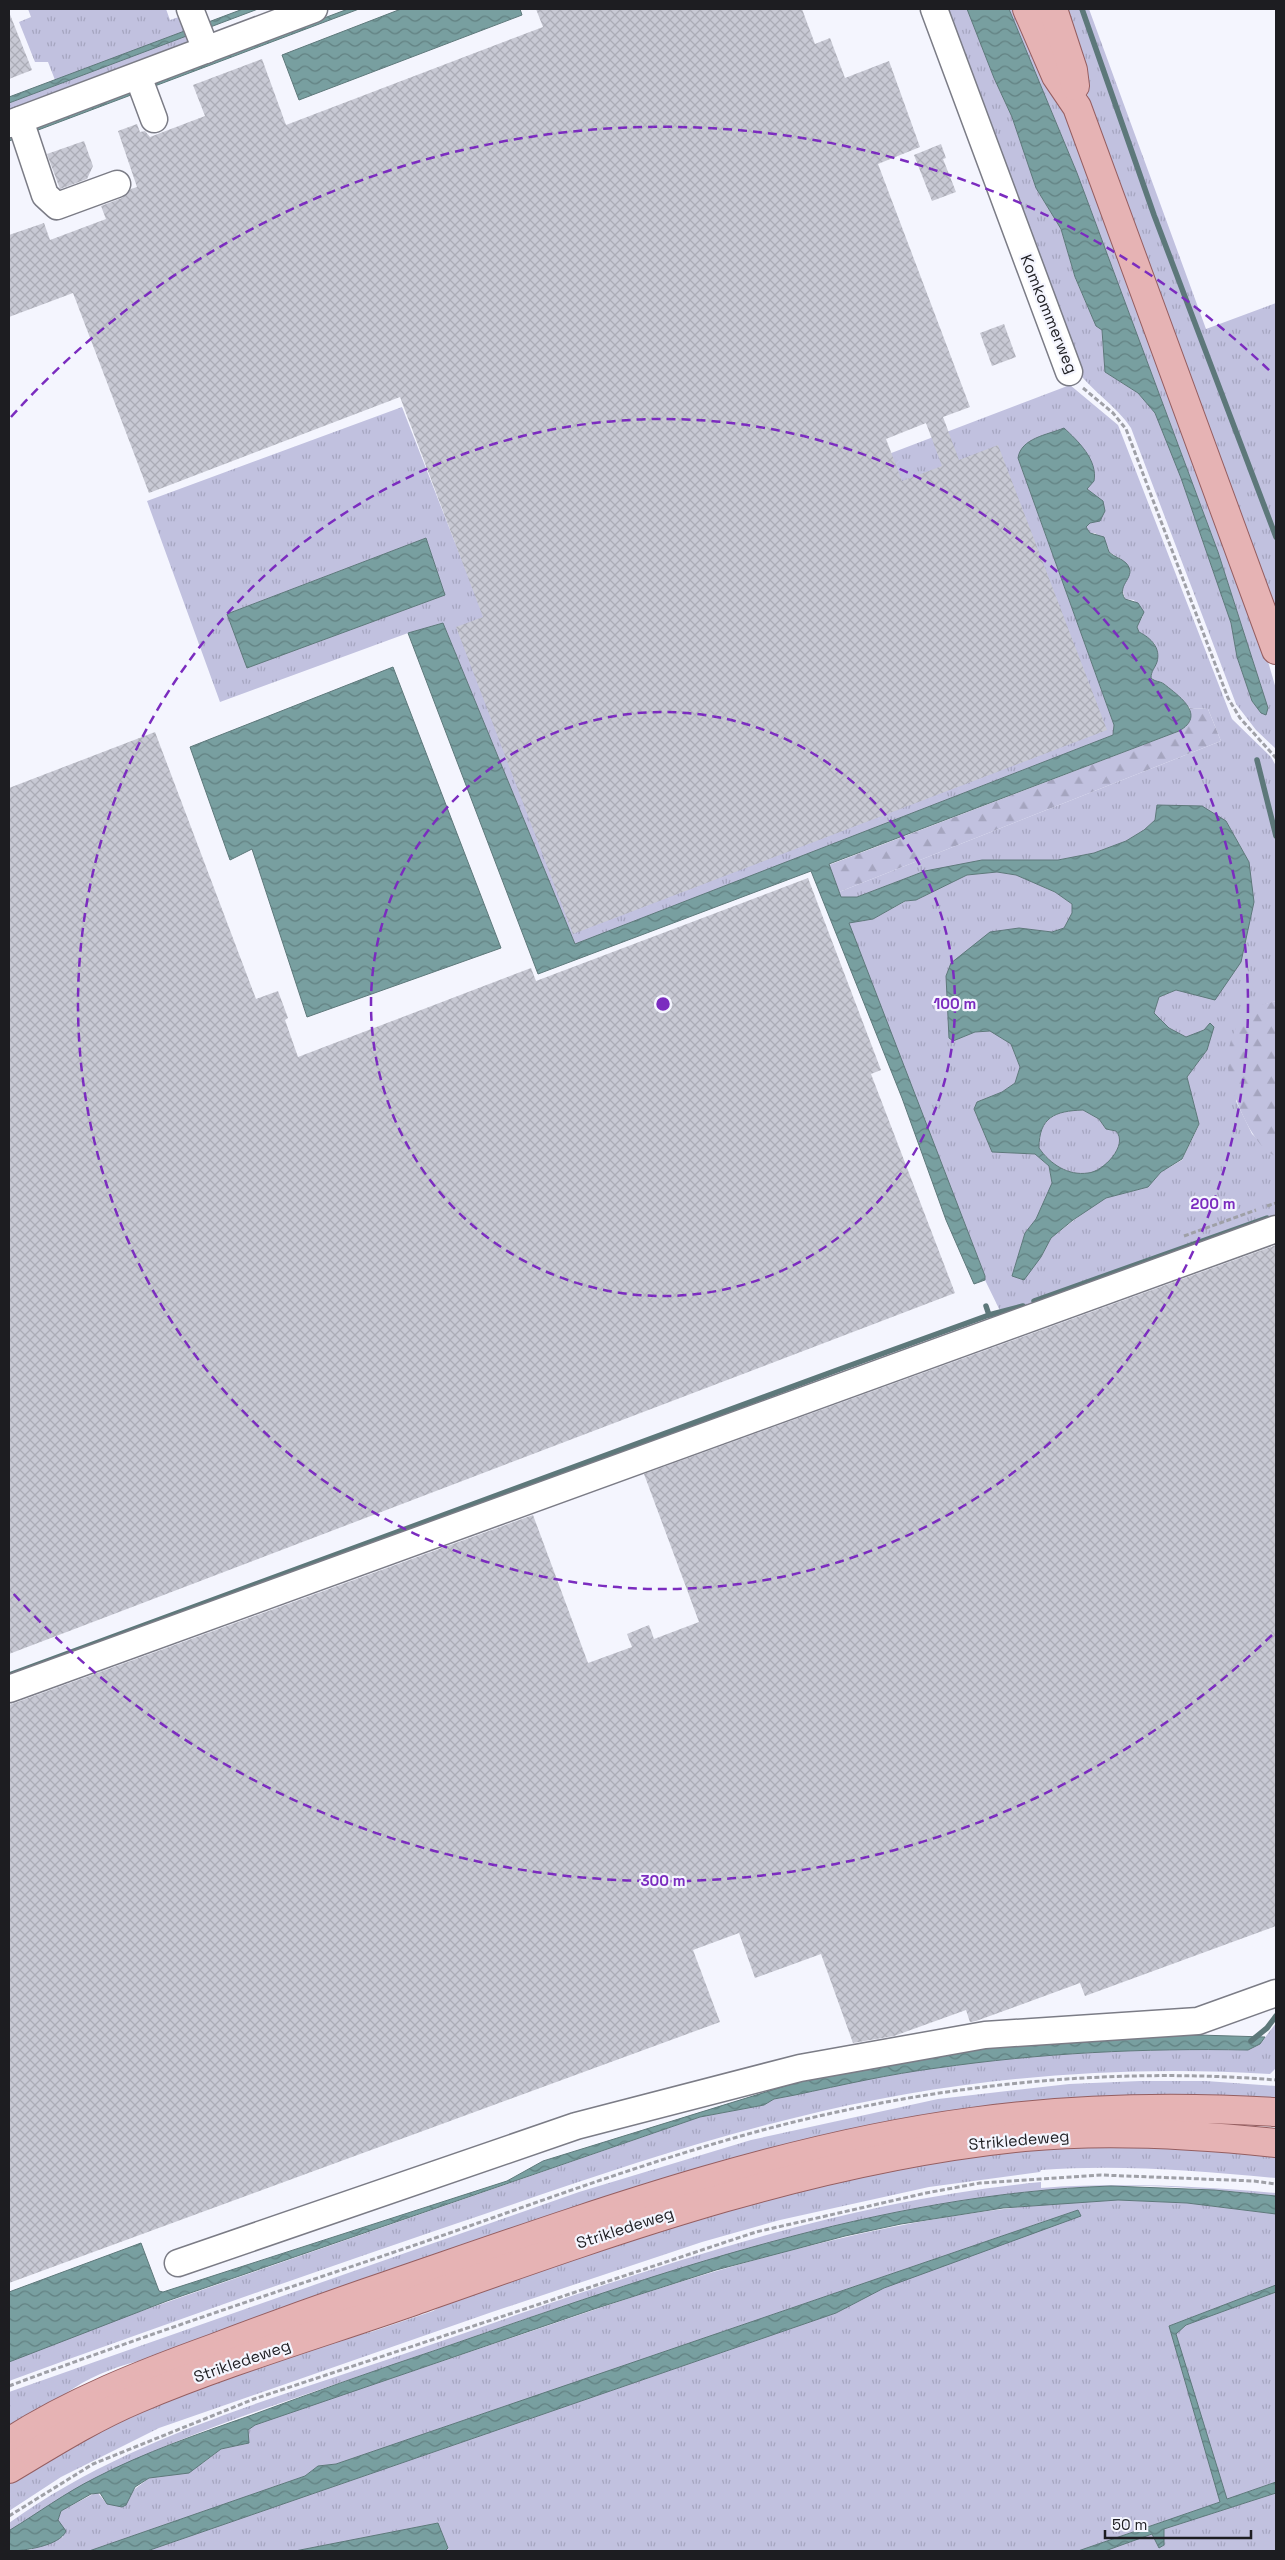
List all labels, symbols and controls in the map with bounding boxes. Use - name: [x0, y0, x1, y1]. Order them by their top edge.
- street label: Komkommerweg: [1016, 251, 1082, 377]
- text: 100 m: [934, 994, 976, 1013]
- centre of rings: [654, 995, 672, 1013]
- text: 200 m: [1191, 1194, 1235, 1213]
- text: 300 m: [640, 1871, 686, 1890]
- street label: Strikledeweg: [968, 2125, 1070, 2155]
- street label: Strikledeweg: [574, 2202, 676, 2254]
- street label: Strikledeweg: [191, 2335, 293, 2387]
- scale bar: [1105, 2508, 1251, 2540]
- text: 50 m: [1112, 2515, 1147, 2534]

